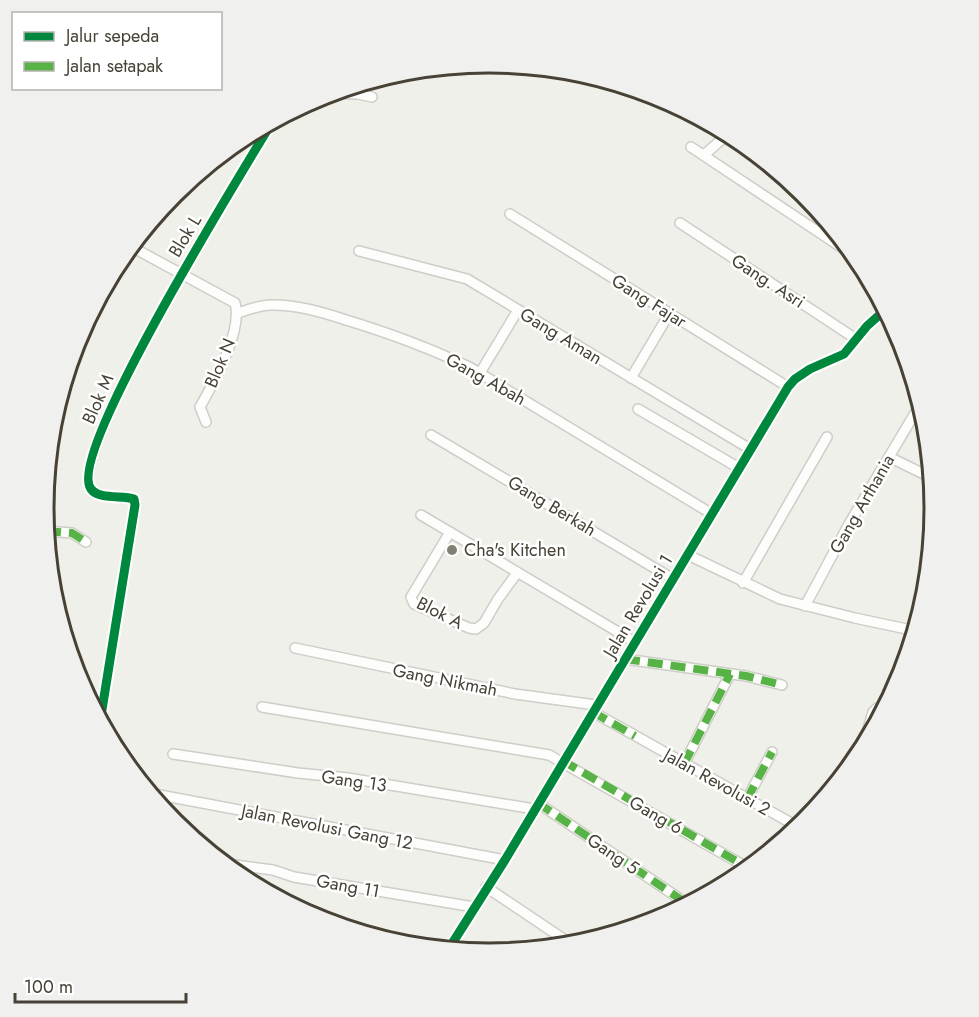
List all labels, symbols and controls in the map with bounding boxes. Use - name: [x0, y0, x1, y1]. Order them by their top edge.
- legend: [12, 12, 222, 90]
- text: Jalur sepeda: [64, 23, 159, 49]
- text: Jalan setapak: [64, 53, 163, 79]
- street label: Blok L: [162, 210, 208, 262]
- street label: Gang. Asri: [726, 247, 810, 315]
- street label: Gang Fajar: [606, 268, 692, 335]
- street label: Gang Aman: [515, 301, 607, 371]
- street label: Blok N: [198, 334, 242, 392]
- street label: Gang Abah: [441, 346, 531, 412]
- street label: Blok M: [76, 370, 120, 428]
- street label: Gang Arthania: [823, 449, 901, 559]
- street label: Gang Berkah: [503, 469, 601, 543]
- place label: Cha's Kitchen: [464, 537, 566, 563]
- marker: Cha's Kitchen: [445, 543, 459, 557]
- street label: Jalan Revolusi 1: [596, 549, 679, 664]
- street label: Blok A: [412, 590, 468, 636]
- street label: Gang Nikmah: [390, 657, 500, 703]
- street label: Jalan Revolusi 2: [657, 741, 775, 822]
- street label: Gang 13: [320, 764, 388, 798]
- street label: Gang 6: [624, 789, 688, 841]
- street label: Jalan Revolusi Gang 12: [237, 797, 415, 856]
- street label: Gang 5: [582, 827, 644, 881]
- street label: Gang 11: [314, 868, 382, 904]
- scale bar: [15, 966, 186, 1004]
- text: 100 m: [24, 974, 73, 1000]

